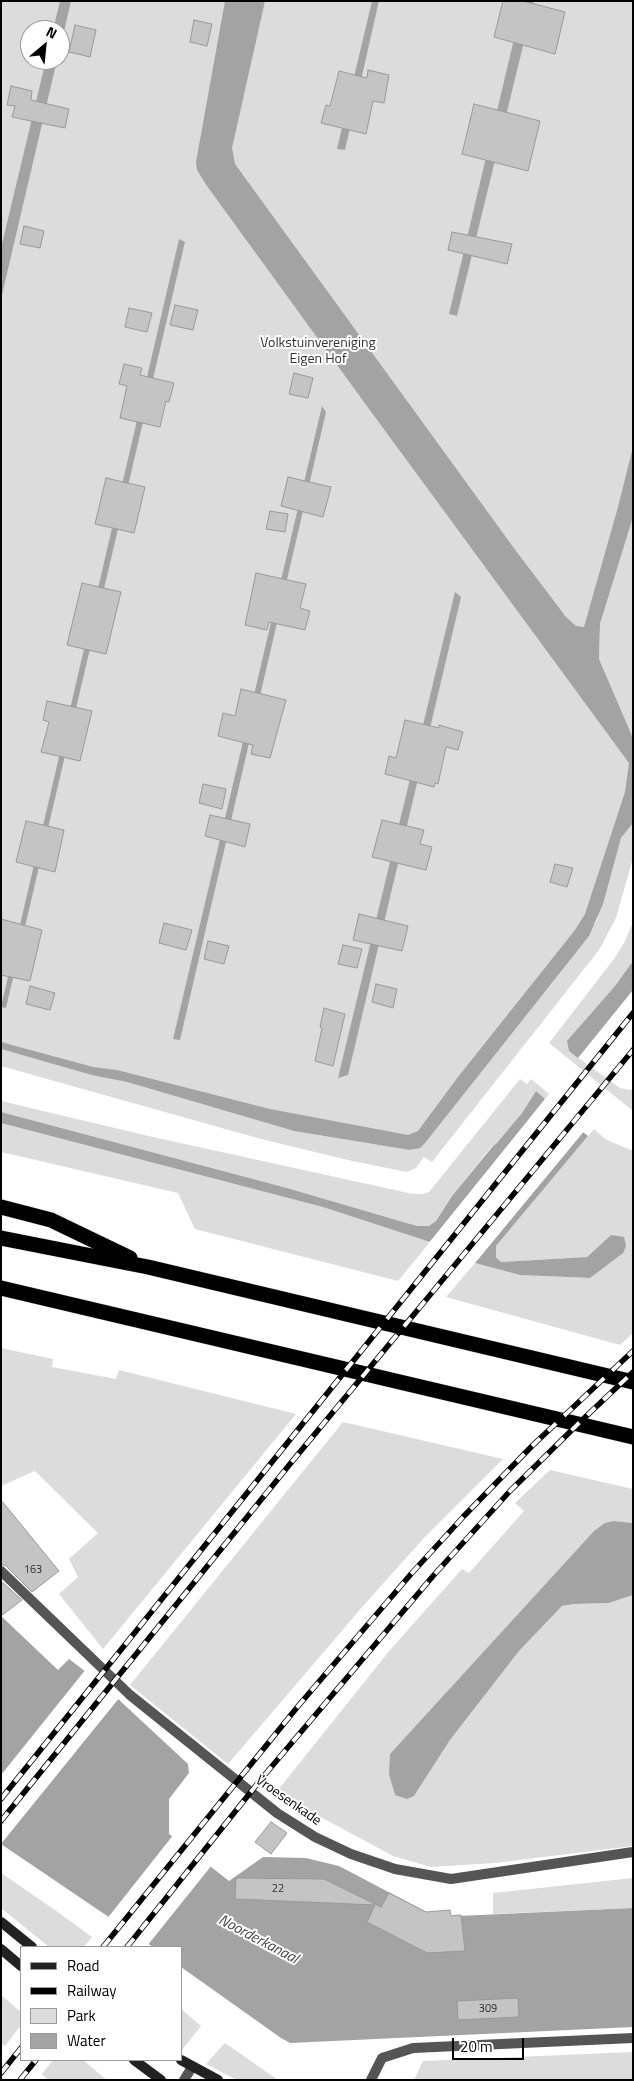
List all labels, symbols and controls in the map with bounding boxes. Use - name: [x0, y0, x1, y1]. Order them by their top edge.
- north arrow: [20, 20, 70, 70]
- text: N: [43, 21, 61, 44]
- park label: Volkstuinvereniging Eigen Hof: [260, 336, 376, 368]
- house number: 163: [24, 1563, 42, 1577]
- street label: Vroesenkade: [252, 1772, 324, 1830]
- house number: 22: [272, 1882, 284, 1896]
- water label: Noorderkanaal: [215, 1911, 301, 1969]
- legend: [20, 1946, 182, 2061]
- text: Road: [67, 1954, 99, 1977]
- text: Railway: [67, 1979, 117, 2002]
- house number: 309: [479, 2002, 497, 2016]
- text: Park: [67, 2004, 96, 2027]
- scale bar: [454, 2028, 526, 2060]
- text: Water: [67, 2029, 106, 2052]
- text: 20 m: [460, 2035, 493, 2058]

